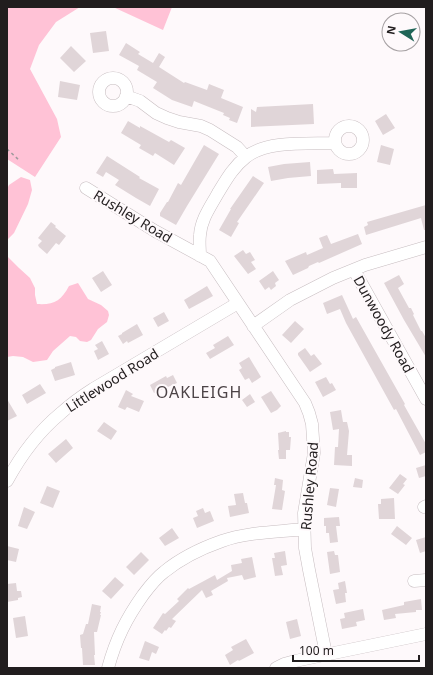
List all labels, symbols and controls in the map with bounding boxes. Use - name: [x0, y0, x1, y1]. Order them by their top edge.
- north arrow: [381, 12, 421, 52]
- text: N: [382, 24, 399, 36]
- street label: Rushley Road: [90, 185, 176, 247]
- street label: Dunwoody Road: [349, 272, 419, 376]
- street label: Littlewood Road: [62, 344, 162, 416]
- district label: OAKLEIGH: [156, 381, 242, 403]
- street label: Rushley Road: [296, 441, 322, 531]
- scale bar: [293, 637, 419, 663]
- text: 100 m: [299, 642, 334, 659]

